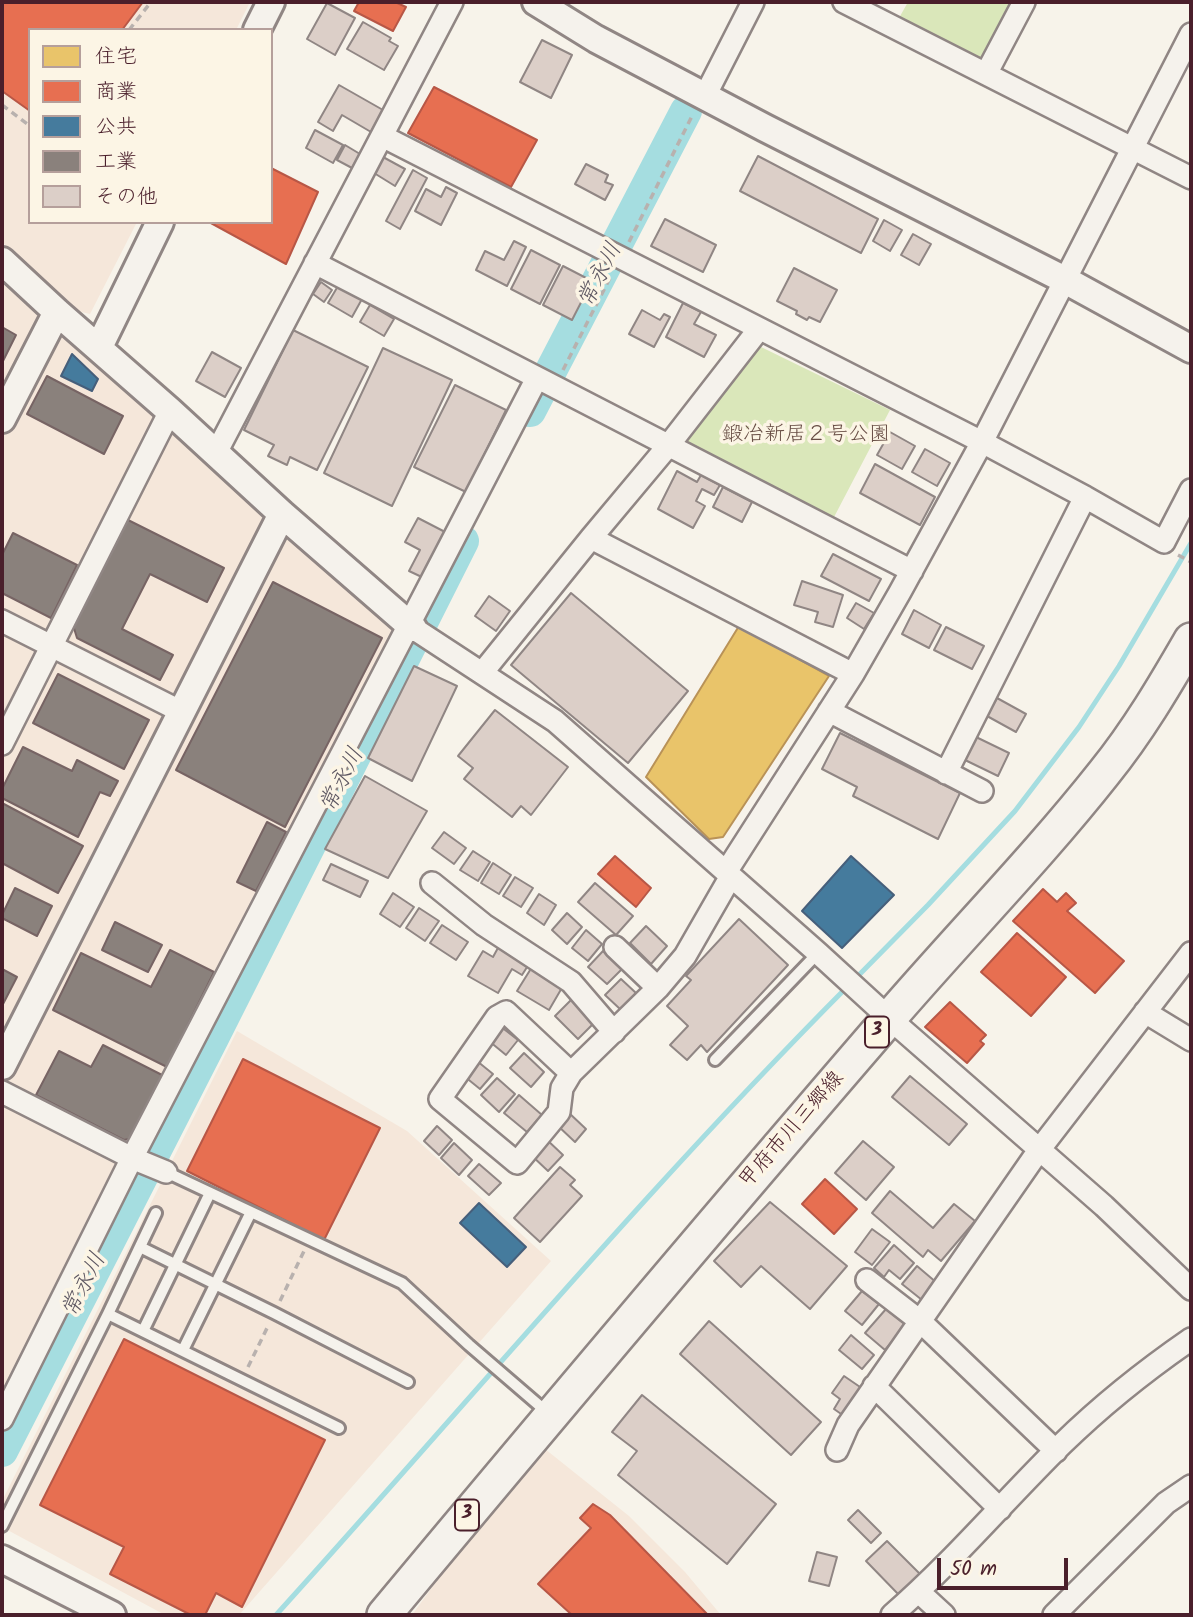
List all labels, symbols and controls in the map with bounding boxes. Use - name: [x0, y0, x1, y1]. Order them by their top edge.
- legend: [28, 28, 273, 224]
- text: 住宅: [95, 41, 137, 74]
- text: 商業: [95, 76, 137, 109]
- text: 公共: [95, 111, 137, 144]
- text: 工業: [95, 146, 137, 179]
- text: その他: [95, 181, 158, 214]
- water label: 常永川: [574, 239, 630, 313]
- park label: 鍛冶新居２号公園: [722, 423, 890, 449]
- water label: 常永川: [316, 744, 372, 818]
- road number: 3: [865, 1016, 889, 1048]
- street label: 甲府市川三郷線: [735, 1067, 851, 1195]
- water label: 常永川: [58, 1249, 114, 1323]
- road number: 3: [455, 1499, 479, 1530]
- scale bar: [941, 1544, 1072, 1588]
- text: 50 m: [950, 1553, 997, 1586]

